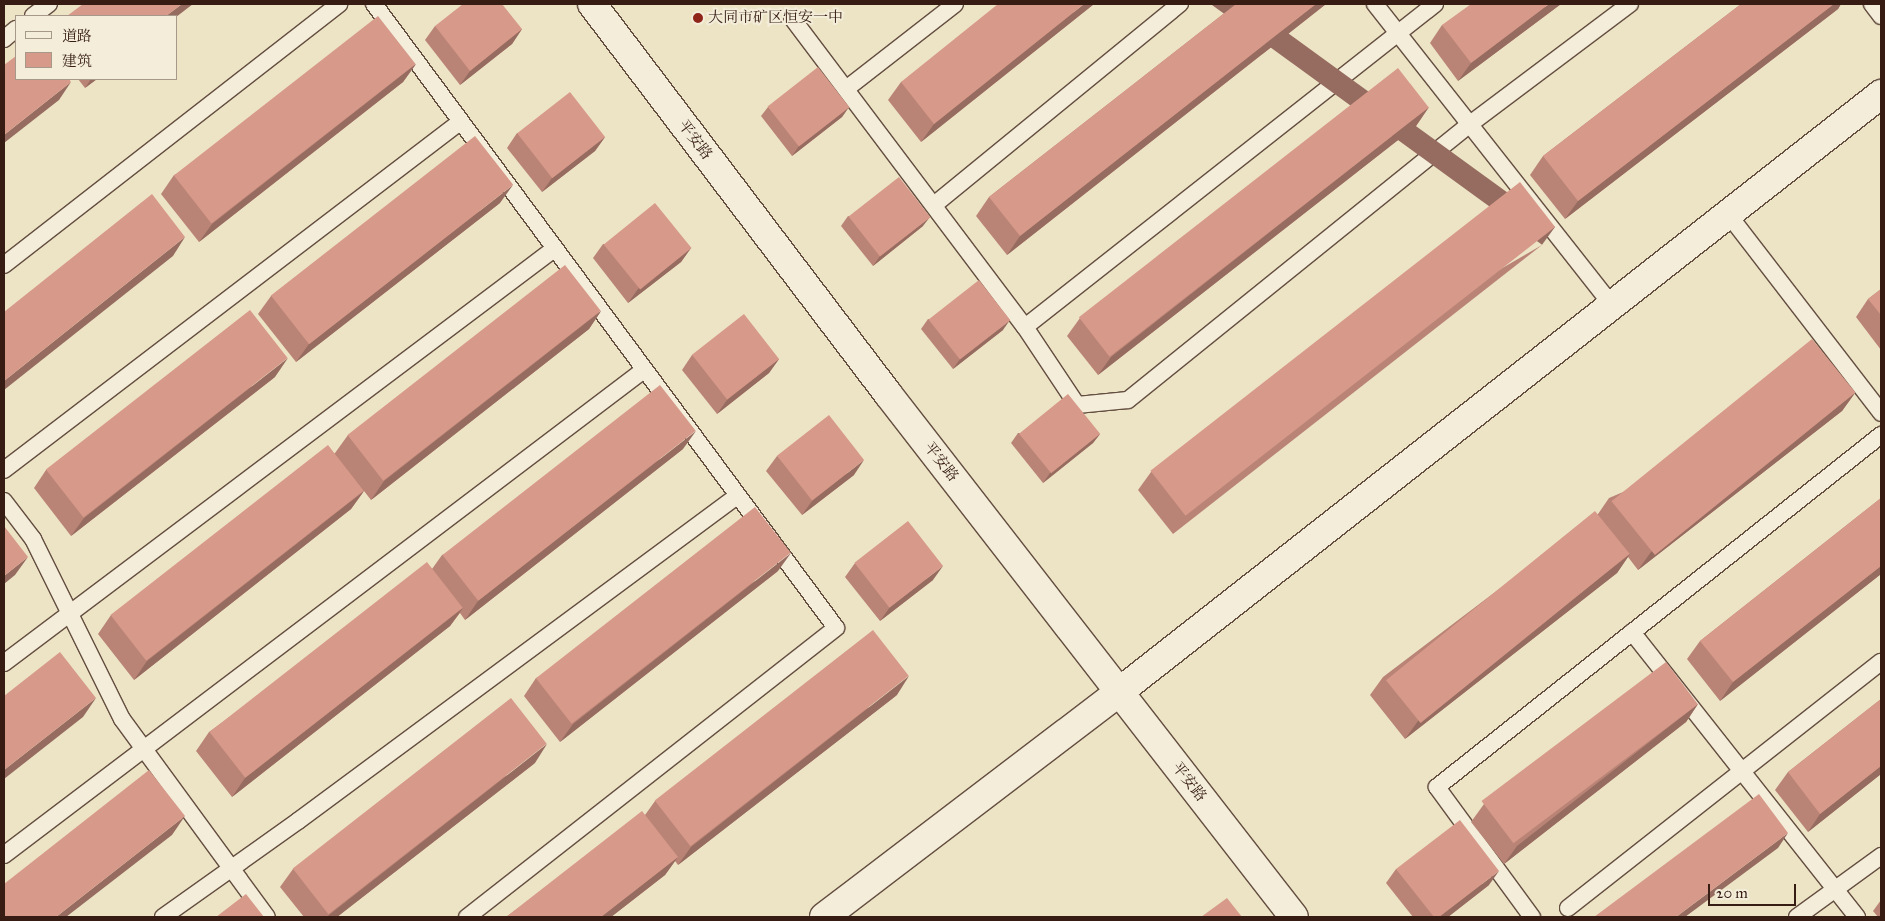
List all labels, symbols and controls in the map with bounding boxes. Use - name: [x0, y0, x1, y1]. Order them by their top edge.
- place label: 大同市矿区恒安一中: [708, 9, 843, 27]
- marker: 大同市矿区恒安一中: [692, 12, 704, 24]
- legend: [15, 15, 178, 80]
- text: 道路: [62, 27, 92, 45]
- text: 建筑: [62, 52, 92, 70]
- street label: 平安路: [674, 117, 716, 163]
- street label: 平安路: [920, 439, 962, 485]
- street label: 平安路: [1168, 759, 1210, 805]
- scale bar: [1710, 874, 1798, 906]
- text: 20 m: [1716, 884, 1748, 902]

